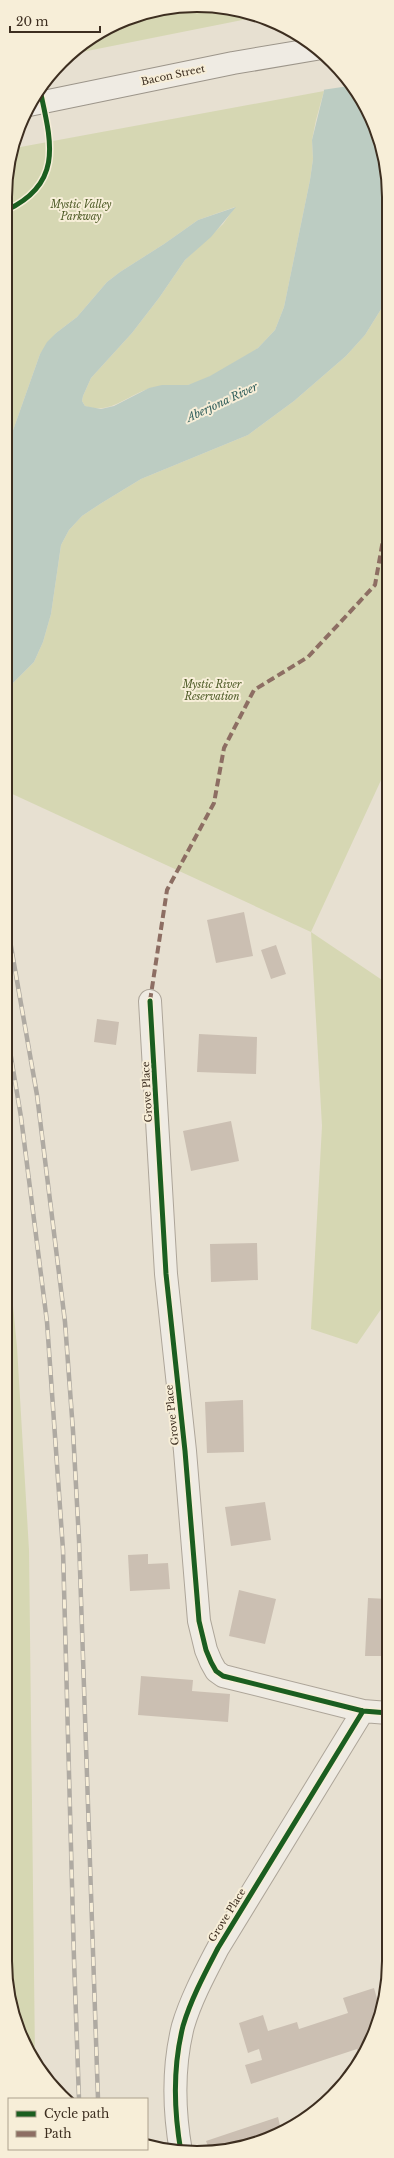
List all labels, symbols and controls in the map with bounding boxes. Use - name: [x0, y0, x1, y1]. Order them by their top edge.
- scale bar: [10, 8, 100, 34]
- text: 20 m: [16, 14, 48, 29]
- street label: Bacon Street: [140, 62, 206, 88]
- park label: Mystic Valley Parkway: [50, 198, 112, 223]
- water label: Aberjona River: [182, 379, 261, 426]
- park label: Mystic River Reservation: [182, 678, 242, 703]
- street label: Grove Place: [139, 1061, 155, 1123]
- street label: Grove Place: [162, 1384, 182, 1446]
- street label: Grove Place: [205, 1885, 249, 1944]
- legend: [8, 2098, 148, 2150]
- text: Cycle path: [44, 2106, 109, 2121]
- text: Path: [44, 2126, 72, 2141]

